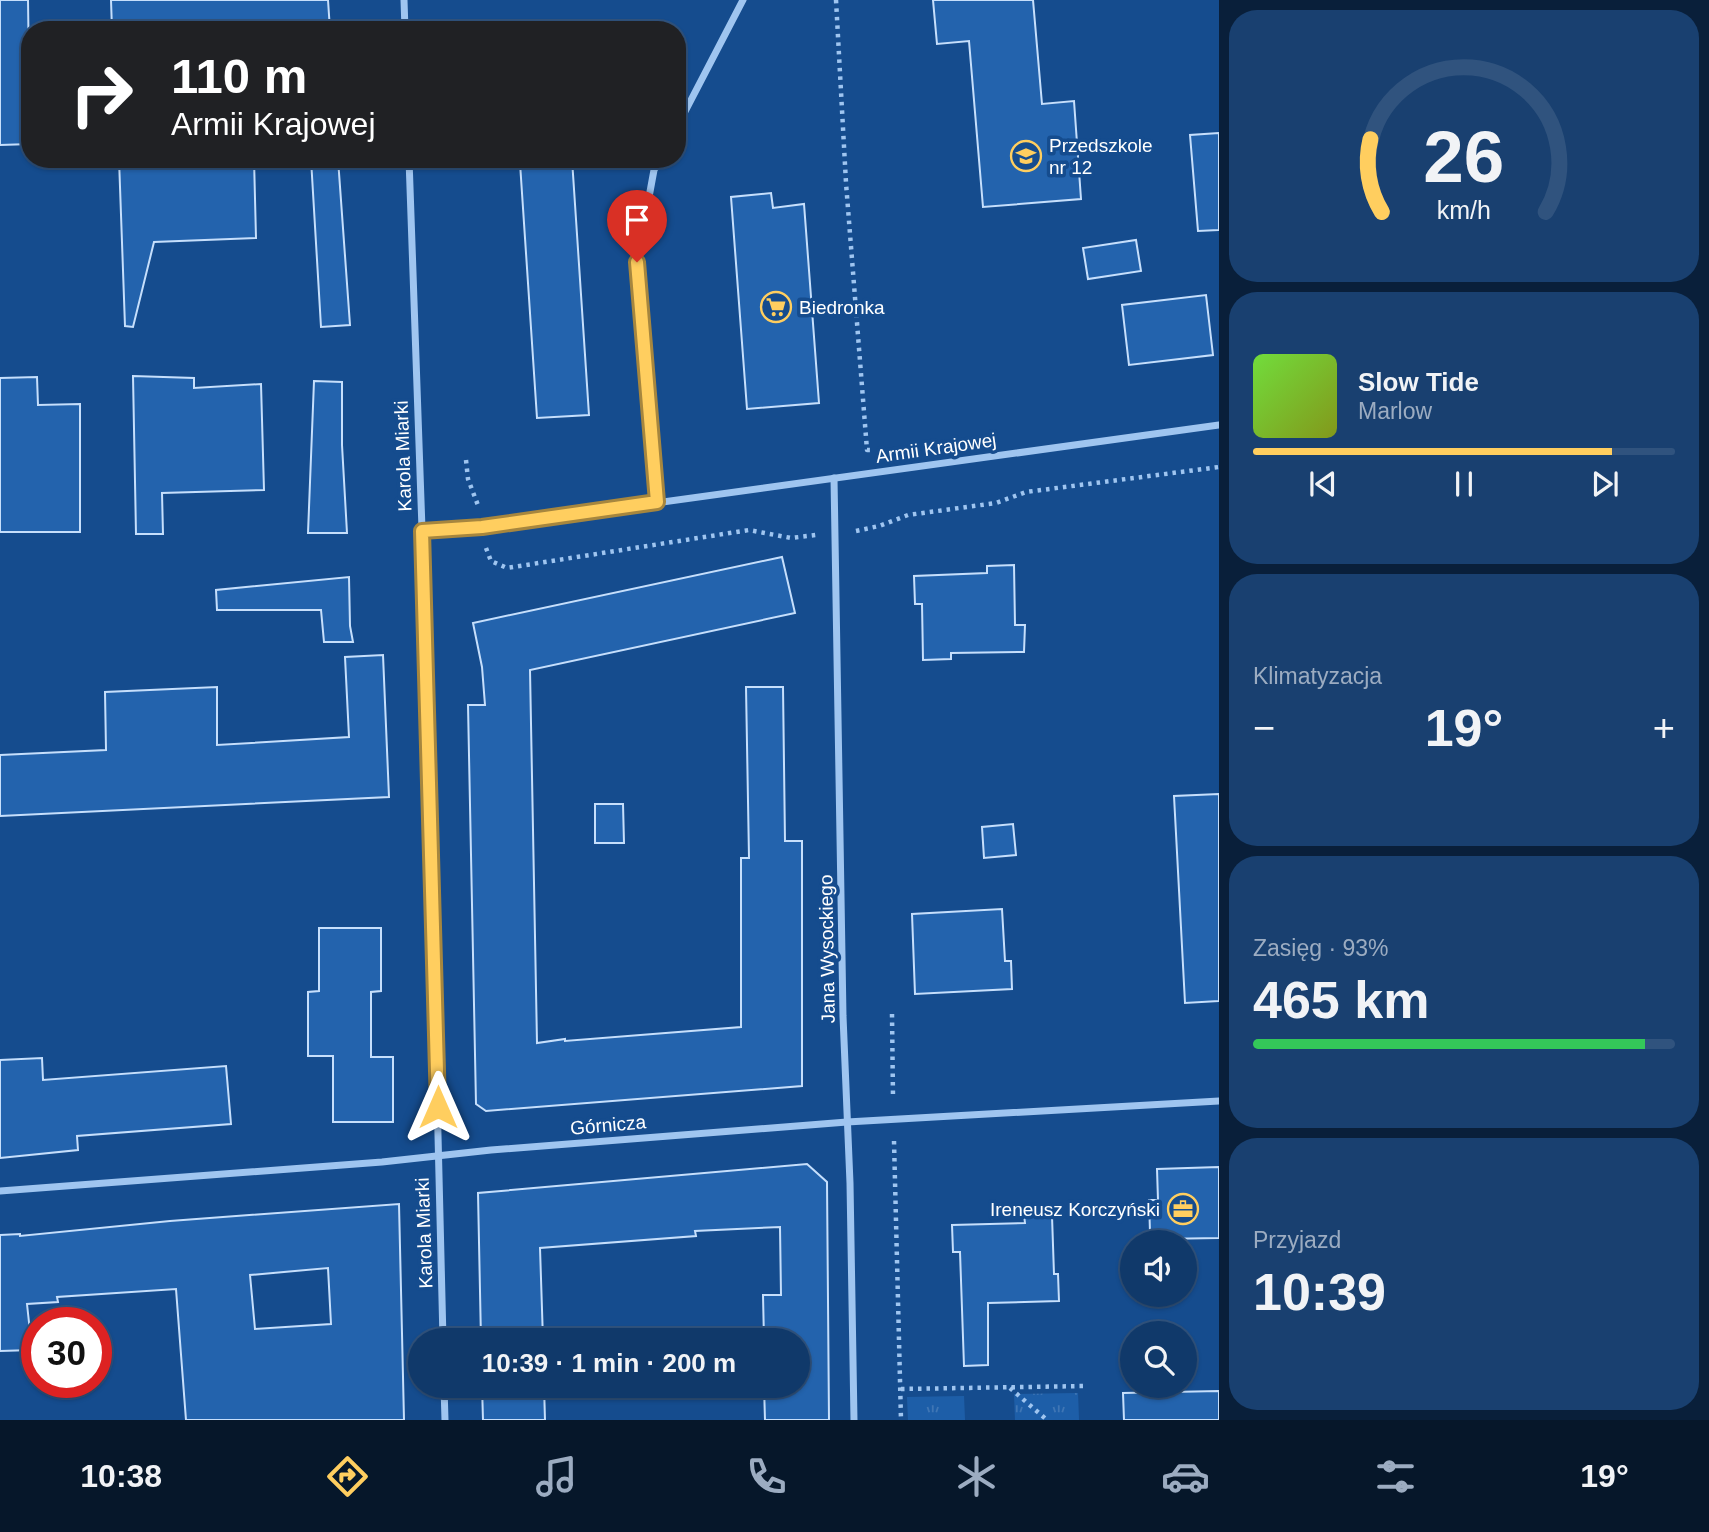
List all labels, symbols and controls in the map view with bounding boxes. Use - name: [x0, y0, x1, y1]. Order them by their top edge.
- icon: right: [56, 49, 147, 140]
- text: 110 m: [171, 49, 307, 103]
- text: Armii Krajowej: [171, 106, 375, 142]
- text: 26: [1424, 116, 1504, 197]
- place label: Przedszkole nr 12: [1049, 135, 1153, 178]
- school or university icon: Przedszkole nr 12: [1009, 139, 1043, 173]
- pin: [607, 190, 667, 262]
- text: km/h: [1437, 196, 1491, 224]
- icon: arrive: [618, 201, 656, 239]
- supermarket icon: Biedronka: [759, 290, 793, 324]
- place label: Biedronka: [799, 297, 885, 318]
- text: Slow Tide: [1358, 367, 1479, 397]
- text: Marlow: [1358, 398, 1432, 424]
- street label: Karola Miarki: [391, 400, 415, 512]
- street label: Armii Krajowej: [874, 429, 998, 467]
- icon: previous: [1304, 465, 1342, 503]
- icon: pause: [1445, 465, 1483, 503]
- icon: next: [1586, 465, 1624, 503]
- text: Klimatyzacja: [1253, 663, 1382, 689]
- text: 19°: [1425, 699, 1503, 757]
- text: −: [1253, 707, 1275, 749]
- text: +: [1653, 707, 1675, 749]
- street label: Jana Wysockiego: [815, 874, 839, 1024]
- text: Zasięg · 93%: [1253, 935, 1389, 961]
- text: 465 km: [1253, 971, 1429, 1029]
- position arrow: [401, 1070, 475, 1144]
- street label: Górnicza: [569, 1111, 647, 1139]
- street label: Karola Miarki: [412, 1177, 436, 1289]
- office icon: Ireneusz Korczyński: [1166, 1192, 1200, 1226]
- place label: Ireneusz Korczyński: [990, 1199, 1160, 1220]
- text: Przyjazd: [1253, 1227, 1341, 1253]
- map controls: [1120, 1230, 1197, 1398]
- button: sound: [1120, 1230, 1197, 1307]
- text: 10:39: [1253, 1263, 1386, 1321]
- speed limit sign: 30: [21, 1307, 112, 1398]
- button: search: [1120, 1321, 1197, 1398]
- text: 10:39 · 1 min · 200 m: [482, 1348, 736, 1378]
- icon: directions: [323, 1452, 372, 1501]
- icon: music: [532, 1452, 581, 1501]
- icon: phone: [742, 1452, 791, 1501]
- icon: climate: [952, 1452, 1001, 1501]
- icon: car: [1161, 1452, 1210, 1501]
- icon: filters: [1371, 1452, 1420, 1501]
- text: 10:38: [80, 1458, 162, 1494]
- text: 19°: [1580, 1458, 1629, 1494]

